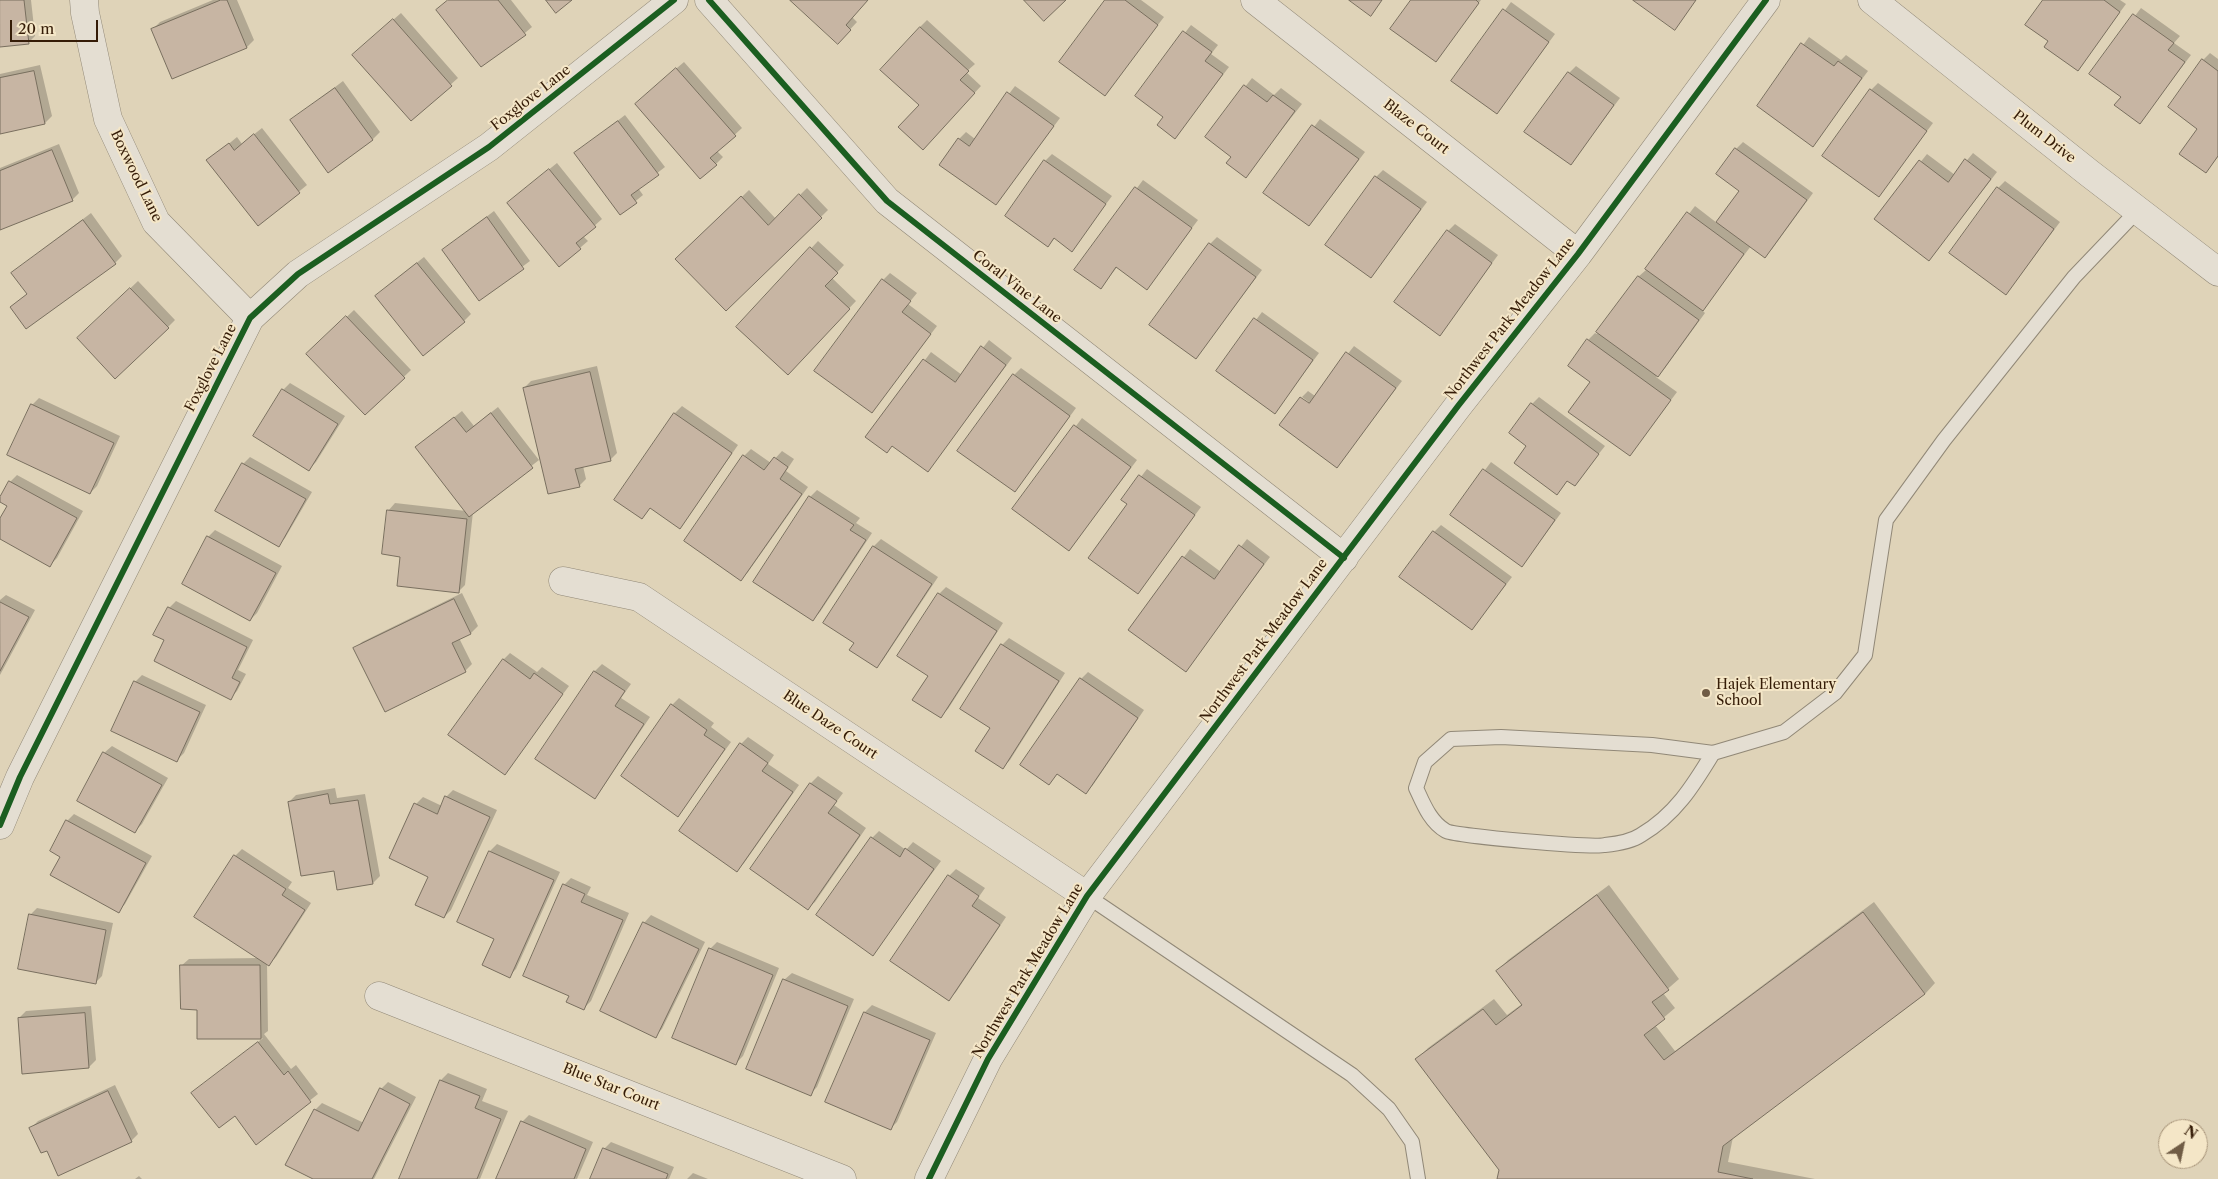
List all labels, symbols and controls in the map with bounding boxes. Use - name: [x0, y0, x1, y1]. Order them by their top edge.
- scale bar: [12, 10, 100, 42]
- text: 20 m: [18, 19, 54, 38]
- street label: Foxglove Lane: [488, 62, 574, 134]
- street label: Blaze Court: [1380, 96, 1452, 158]
- street label: Plum Drive: [2009, 107, 2079, 167]
- street label: Boxwood Lane: [107, 127, 165, 225]
- street label: Northwest Park Meadow Lane: [1441, 235, 1579, 403]
- street label: Coral Vine Lane: [969, 247, 1065, 327]
- street label: Foxglove Lane: [182, 321, 240, 415]
- street label: Northwest Park Meadow Lane: [1197, 556, 1331, 726]
- place label: Hajek Elementary School: [1716, 677, 1836, 710]
- street label: Blue Daze Court: [780, 687, 880, 763]
- marker: Hajek Elementary School: [1700, 687, 1712, 699]
- street label: Northwest Park Meadow Lane: [969, 880, 1087, 1062]
- street label: Blue Star Court: [560, 1060, 662, 1114]
- north arrow: [2158, 1119, 2208, 1169]
- text: N: [2181, 1122, 2201, 1143]

